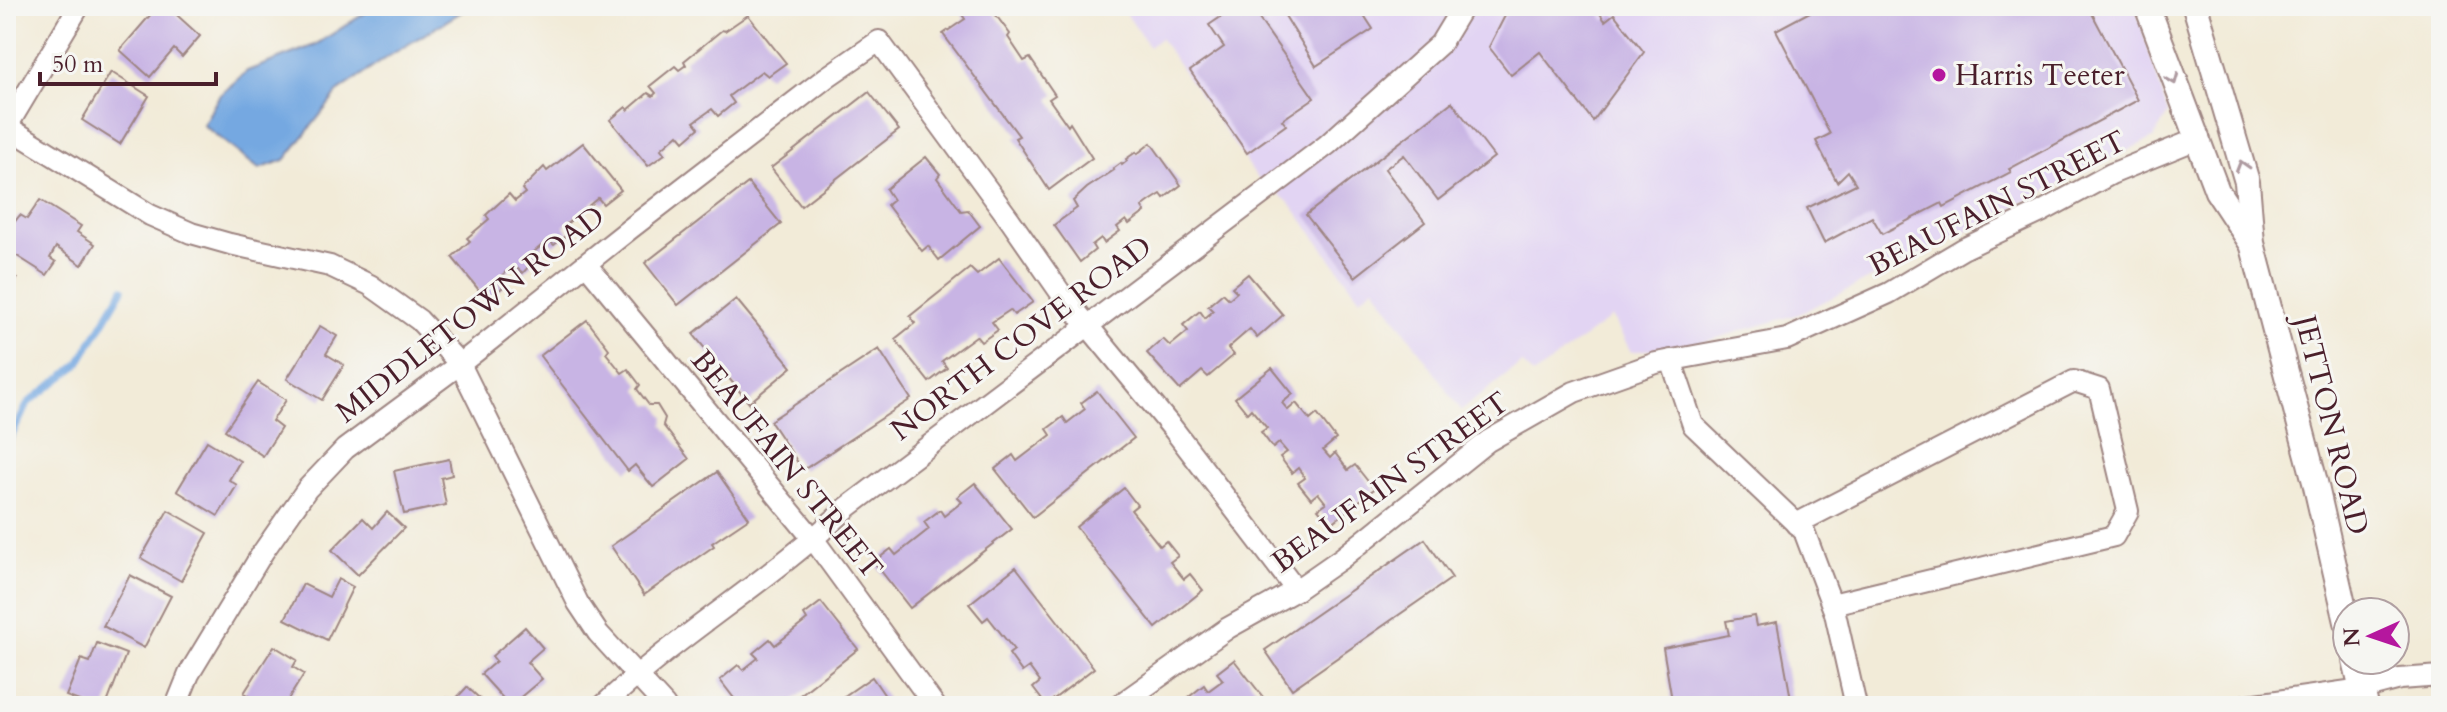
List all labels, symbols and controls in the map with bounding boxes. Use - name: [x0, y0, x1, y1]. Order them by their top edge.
- scale bar: [40, 36, 216, 86]
- text: 50 m: [52, 48, 104, 81]
- place label: Harris Teeter: [1955, 55, 2125, 96]
- marker: Harris Teeter: [1930, 66, 1948, 84]
- one-way arrow: [2163, 72, 2180, 86]
- street label: BEAUFAIN STREET: [1861, 121, 2133, 286]
- one-way arrow: [2235, 160, 2251, 173]
- street label: MIDDLETOWN ROAD: [327, 196, 613, 432]
- street label: NORTH COVE ROAD: [882, 227, 1160, 450]
- street label: JETTON ROAD: [2283, 307, 2379, 539]
- street label: BEAUFAIN STREET: [681, 341, 892, 588]
- street label: BEAUFAIN STREET: [1263, 382, 1517, 582]
- north arrow: [2331, 596, 2411, 676]
- text: N: [2337, 627, 2368, 647]

